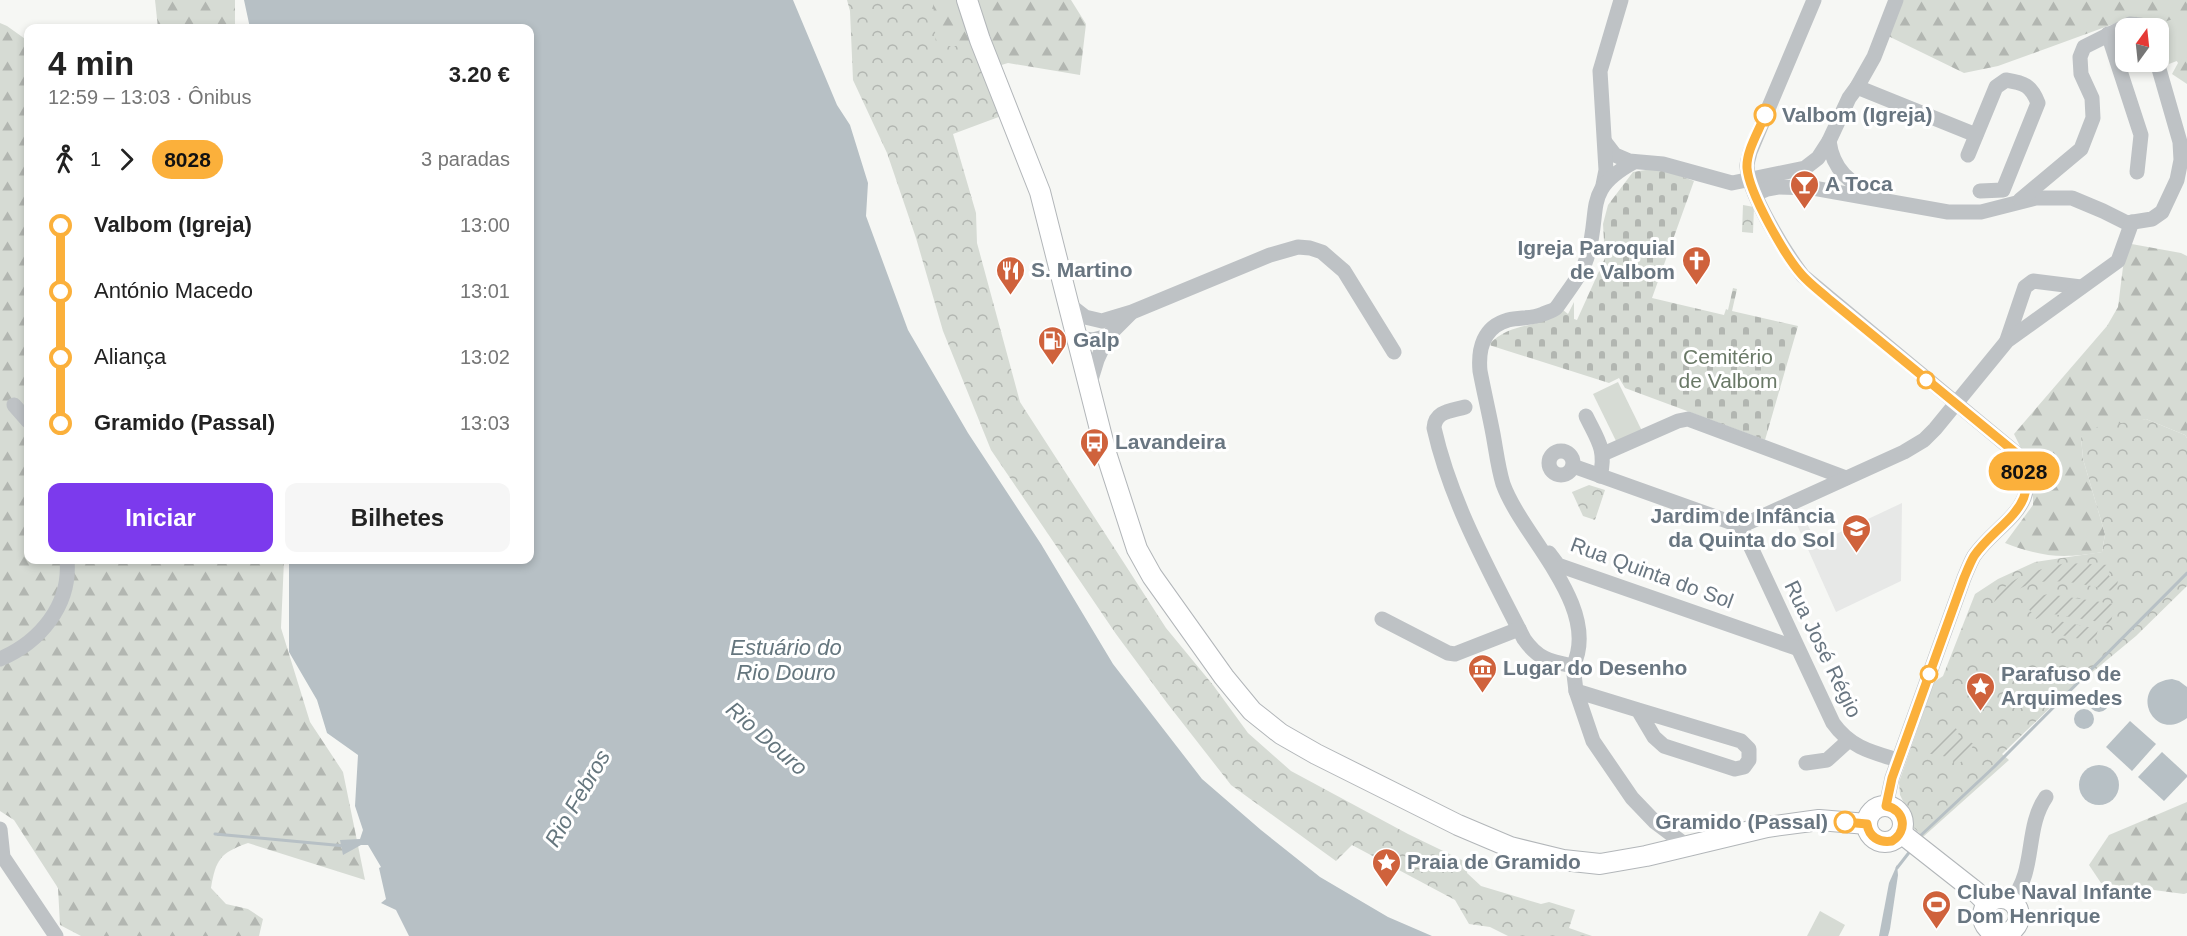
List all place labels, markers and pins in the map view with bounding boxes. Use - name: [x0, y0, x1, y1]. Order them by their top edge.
- place label: Valbom (Igreja): [1782, 103, 1933, 126]
- marker: Valbom (Igreja): [1754, 104, 1776, 126]
- bar icon: A Toca: [1788, 168, 1820, 210]
- place label: A Toca: [1825, 172, 1893, 195]
- place label: Igreja Paroquial de Valbom: [1517, 236, 1675, 283]
- church icon: Igreja Paroquial de Valbom: [1680, 244, 1712, 286]
- restaurant icon: S. Martino: [994, 254, 1026, 296]
- place label: S. Martino: [1031, 258, 1133, 281]
- fuel station icon: Galp: [1036, 324, 1068, 366]
- place label: Galp: [1073, 328, 1120, 351]
- unlabelled marker: [1917, 371, 1935, 389]
- bus stop icon: Lavandeira: [1078, 426, 1110, 468]
- place label: Lavandeira: [1115, 430, 1226, 453]
- place label: Jardim de Infância da Quinta do Sol: [1651, 504, 1835, 551]
- school or university icon: Jardim de Infância da Quinta do Sol: [1840, 512, 1872, 554]
- museum icon: Lugar do Desenho: [1466, 652, 1498, 694]
- place label: Lugar do Desenho: [1503, 656, 1687, 679]
- place label: Parafuso de Arquimedes: [2001, 662, 2122, 709]
- unlabelled marker: [1920, 665, 1938, 683]
- place icon: Parafuso de Arquimedes: [1964, 670, 1996, 712]
- place label: Gramido (Passal): [1655, 810, 1828, 833]
- marker: Gramido (Passal): [1834, 811, 1856, 833]
- place icon: Praia de Gramido: [1370, 846, 1402, 888]
- place label: Praia de Gramido: [1407, 850, 1581, 873]
- place label: Clube Naval Infante Dom Henrique: [1957, 880, 2152, 927]
- sports icon: Clube Naval Infante Dom Henrique: [1920, 888, 1952, 930]

